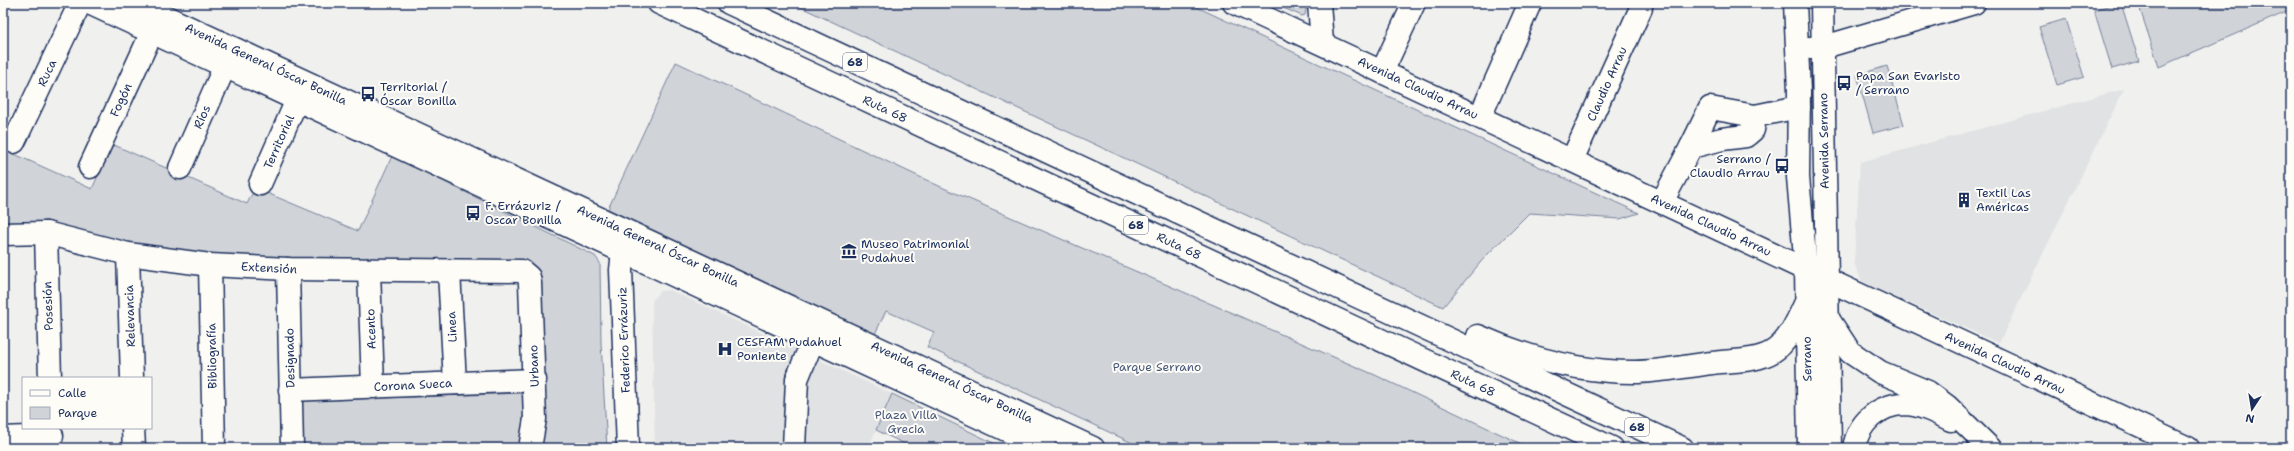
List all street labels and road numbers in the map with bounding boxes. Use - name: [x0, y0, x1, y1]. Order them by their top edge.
- street label: Avenida General Óscar Bonilla: [182, 19, 350, 109]
- street label: Claudio Arrau: [1583, 44, 1631, 124]
- road number: 68: [843, 53, 867, 71]
- street label: Avenida Claudio Arrau: [1355, 53, 1481, 123]
- street label: Ruca: [34, 56, 60, 89]
- street label: Fogón: [106, 81, 136, 119]
- street label: Ruta 68: [860, 92, 910, 126]
- street label: Avenida Serrano: [1815, 93, 1833, 189]
- street label: Ríos: [190, 102, 214, 131]
- street label: Territorial: [260, 112, 298, 172]
- street label: Avenida Claudio Arrau: [1648, 190, 1774, 260]
- street label: Avenida General Óscar Bonilla: [574, 201, 742, 291]
- road number: 68: [1124, 216, 1148, 234]
- street label: Ruta 68: [1154, 229, 1204, 263]
- street label: Extensión: [241, 259, 297, 277]
- street label: Posesión: [39, 281, 57, 331]
- street label: Relevancia: [121, 284, 139, 347]
- street label: Federico Errázuriz: [614, 287, 634, 393]
- street label: Acento: [362, 308, 380, 350]
- street label: Linea: [443, 311, 461, 343]
- street label: Bibliografía: [203, 322, 221, 389]
- street label: Designado: [281, 328, 299, 388]
- street label: Avenida Claudio Arrau: [1942, 328, 2068, 398]
- street label: Serrano: [1799, 336, 1815, 382]
- street label: Avenida General Óscar Bonilla: [868, 337, 1036, 427]
- street label: Urbano: [525, 345, 543, 387]
- street label: Ruta 68: [1448, 366, 1498, 400]
- street label: Corona Sueca: [373, 375, 453, 395]
- road number: 68: [1625, 418, 1649, 436]

